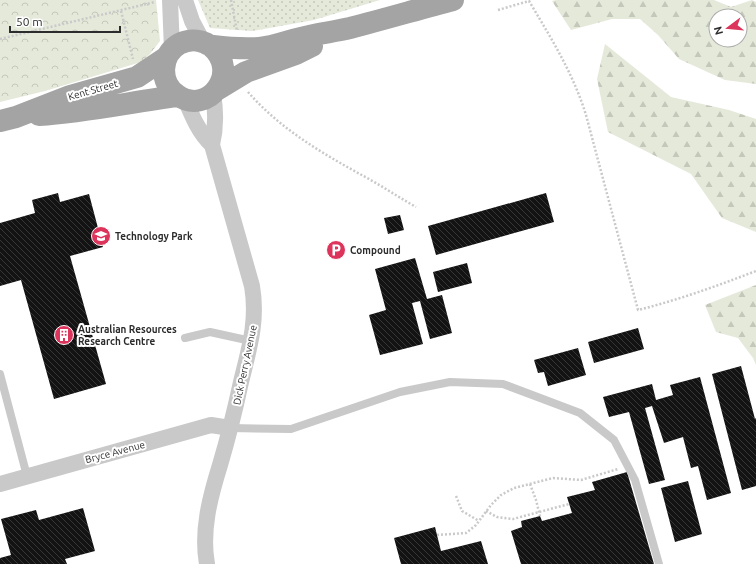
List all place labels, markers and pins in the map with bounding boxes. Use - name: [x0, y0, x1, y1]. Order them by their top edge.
- school or university icon: Technology Park: [90, 225, 112, 247]
- place label: Technology Park: [115, 231, 193, 242]
- parking icon: Compound: [325, 239, 347, 261]
- place label: Compound: [350, 245, 401, 256]
- building icon: Australian Resources Research Centre: [53, 324, 75, 346]
- place label: Australian Resources Research Centre: [78, 324, 177, 347]

